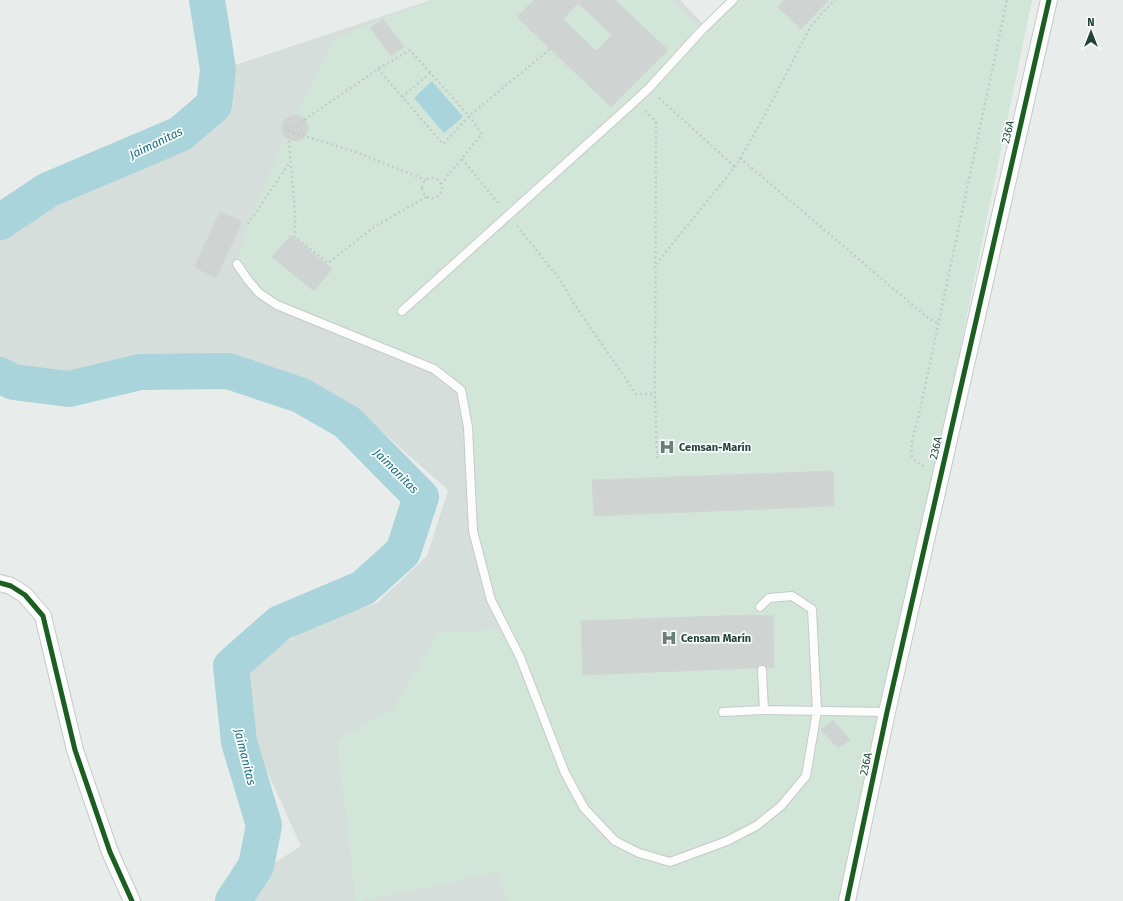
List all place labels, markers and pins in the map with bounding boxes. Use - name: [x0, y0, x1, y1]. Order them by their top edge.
- hospital icon: Cemsan-Marín: [658, 438, 676, 456]
- place label: Cemsan-Marín: [679, 441, 751, 454]
- hospital icon: Censam Marín: [660, 629, 678, 647]
- place label: Censam Marín: [681, 632, 751, 645]

